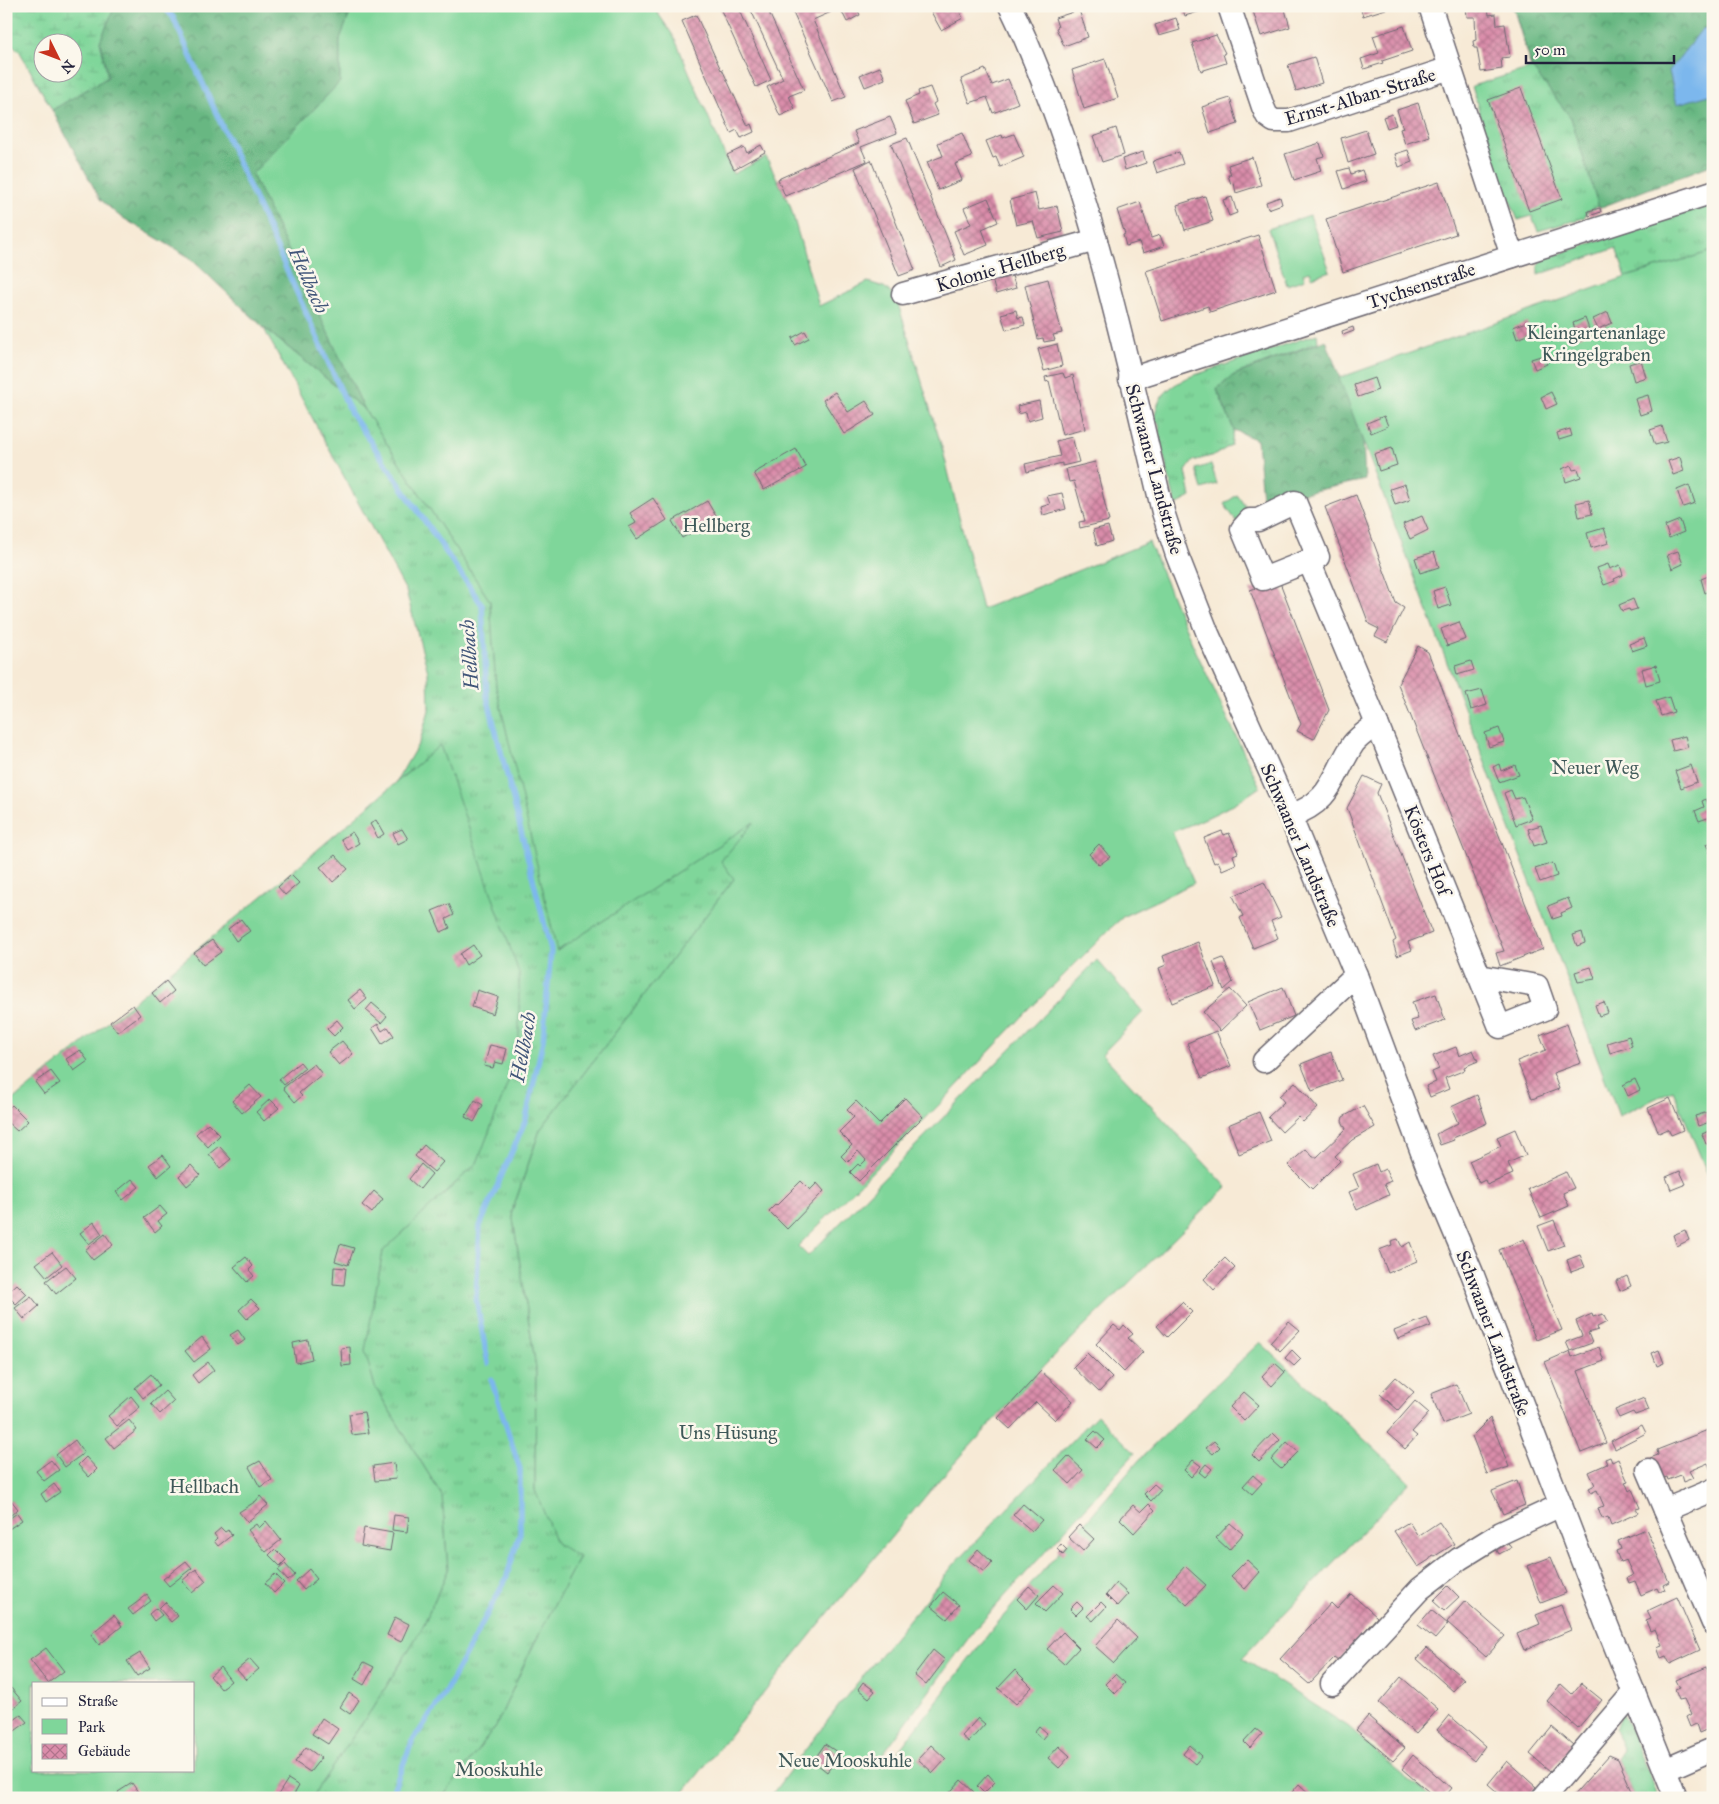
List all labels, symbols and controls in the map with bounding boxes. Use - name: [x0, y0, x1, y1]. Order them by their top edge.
- north arrow: [32, 32, 82, 82]
- scale bar: [1526, 32, 1674, 64]
- text: 50 m: [1534, 41, 1566, 59]
- text: N: [57, 56, 78, 77]
- street label: Ernst-Alban-Straße: [1282, 63, 1438, 130]
- street label: Kolonie Hellberg: [933, 238, 1067, 298]
- water label: Hellbach: [283, 242, 334, 317]
- street label: Tychsenstraße: [1364, 257, 1478, 314]
- park label: Kleingartenanlage Kringelgraben: [1526, 321, 1666, 367]
- street label: Schwaaner Landstraße: [1121, 381, 1188, 557]
- park label: Hellberg: [682, 514, 750, 538]
- water label: Hellbach: [455, 619, 483, 692]
- park label: Neuer Weg: [1551, 756, 1639, 780]
- street label: Schwaaner Landstraße: [1256, 760, 1345, 931]
- street label: Kösters Hof: [1399, 802, 1457, 901]
- water label: Hellbach: [505, 1010, 541, 1085]
- street label: Schwaaner Landstraße: [1451, 1247, 1536, 1419]
- park label: Uns Hüsung: [679, 1421, 777, 1445]
- park label: Hellbach: [169, 1475, 240, 1498]
- legend: [32, 1682, 195, 1772]
- text: Straße: [78, 1692, 118, 1710]
- text: Park: [78, 1718, 105, 1736]
- text: Gebäude: [78, 1742, 131, 1760]
- park label: Neue Mooskuhle: [778, 1749, 912, 1772]
- park label: Mooskuhle: [455, 1758, 543, 1781]

